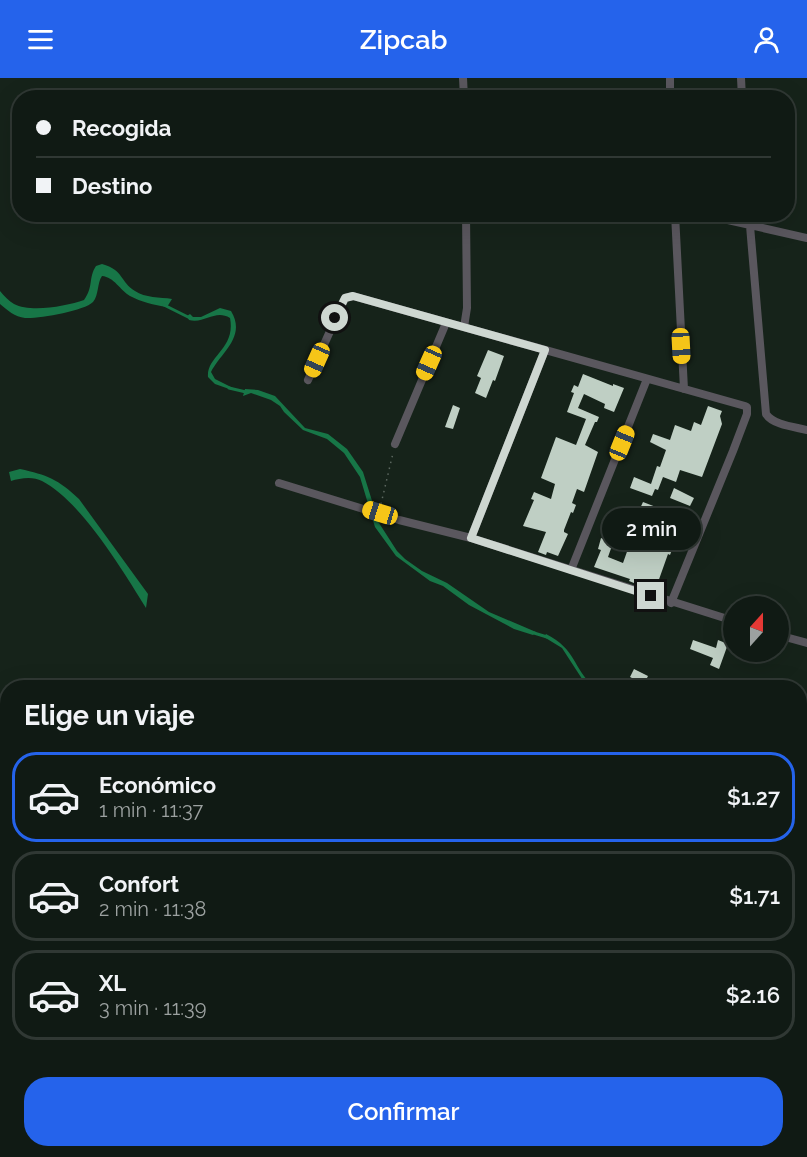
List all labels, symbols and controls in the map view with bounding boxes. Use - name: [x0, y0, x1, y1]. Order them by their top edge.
- icon: menu: [24, 23, 57, 56]
- icon: person: [750, 23, 783, 56]
- text: Zipcab: [360, 24, 447, 55]
- text: Recogida: [72, 115, 171, 141]
- text: Destino: [72, 173, 152, 199]
- route start: [321, 304, 348, 331]
- car: [671, 328, 691, 364]
- car: [301, 340, 333, 380]
- car: [413, 343, 445, 383]
- car: [607, 423, 637, 463]
- car: [360, 499, 400, 527]
- callout: 2 min: [602, 509, 700, 551]
- text: 2 min: [626, 517, 677, 541]
- route end: [637, 582, 664, 609]
- north arrow: [723, 596, 789, 662]
- map controls: [723, 596, 789, 662]
- text: Elige un viaje: [24, 700, 195, 731]
- icon: car: [27, 770, 81, 824]
- text: Económico: [99, 772, 216, 798]
- text: $1.27: [727, 784, 780, 810]
- text: 1 min · 11:37: [99, 798, 203, 822]
- icon: car: [27, 869, 81, 923]
- text: Confort: [99, 871, 179, 897]
- text: $1.71: [729, 883, 780, 909]
- text: 2 min · 11:38: [99, 897, 206, 921]
- icon: car: [27, 968, 81, 1022]
- text: XL: [99, 970, 126, 996]
- text: $2.16: [726, 982, 780, 1008]
- text: 3 min · 11:39: [99, 996, 206, 1020]
- button: Confirmar: [24, 1077, 783, 1146]

